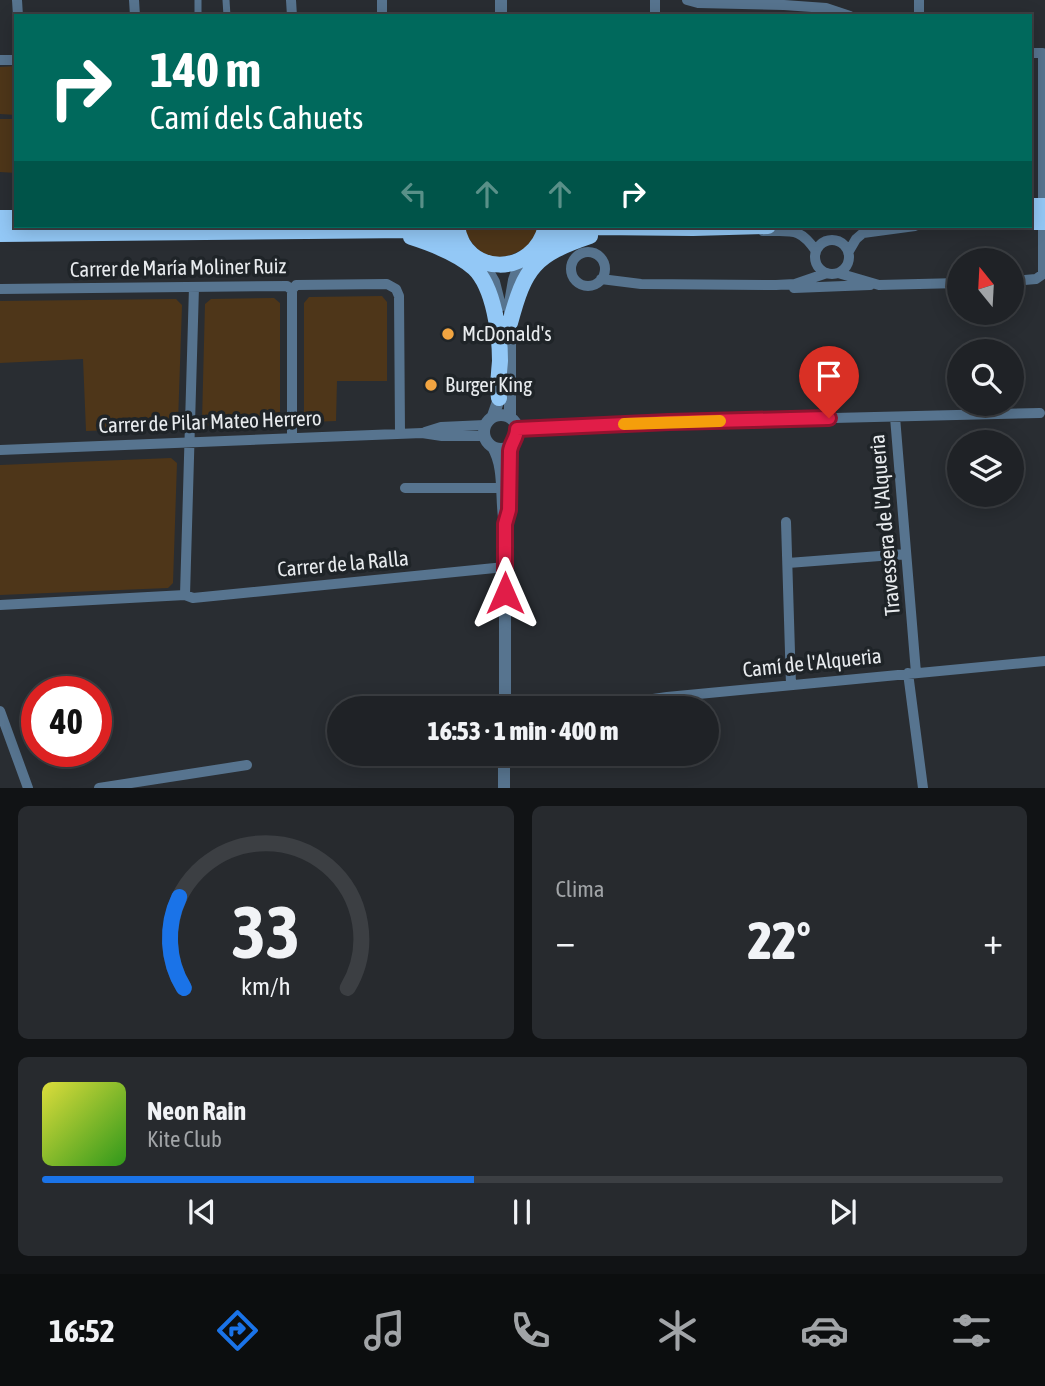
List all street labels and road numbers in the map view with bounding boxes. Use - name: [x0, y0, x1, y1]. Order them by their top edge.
- street label: Carrer de María Moliner Ruiz: [70, 253, 287, 281]
- street label: Carrer de Pilar Mateo Herrero: [98, 405, 322, 437]
- street label: Travessera de l'Alqueria: [864, 434, 904, 617]
- street label: Carrer de la Ralla: [276, 545, 410, 581]
- street label: Camí de l'Alqueria: [741, 643, 883, 681]

